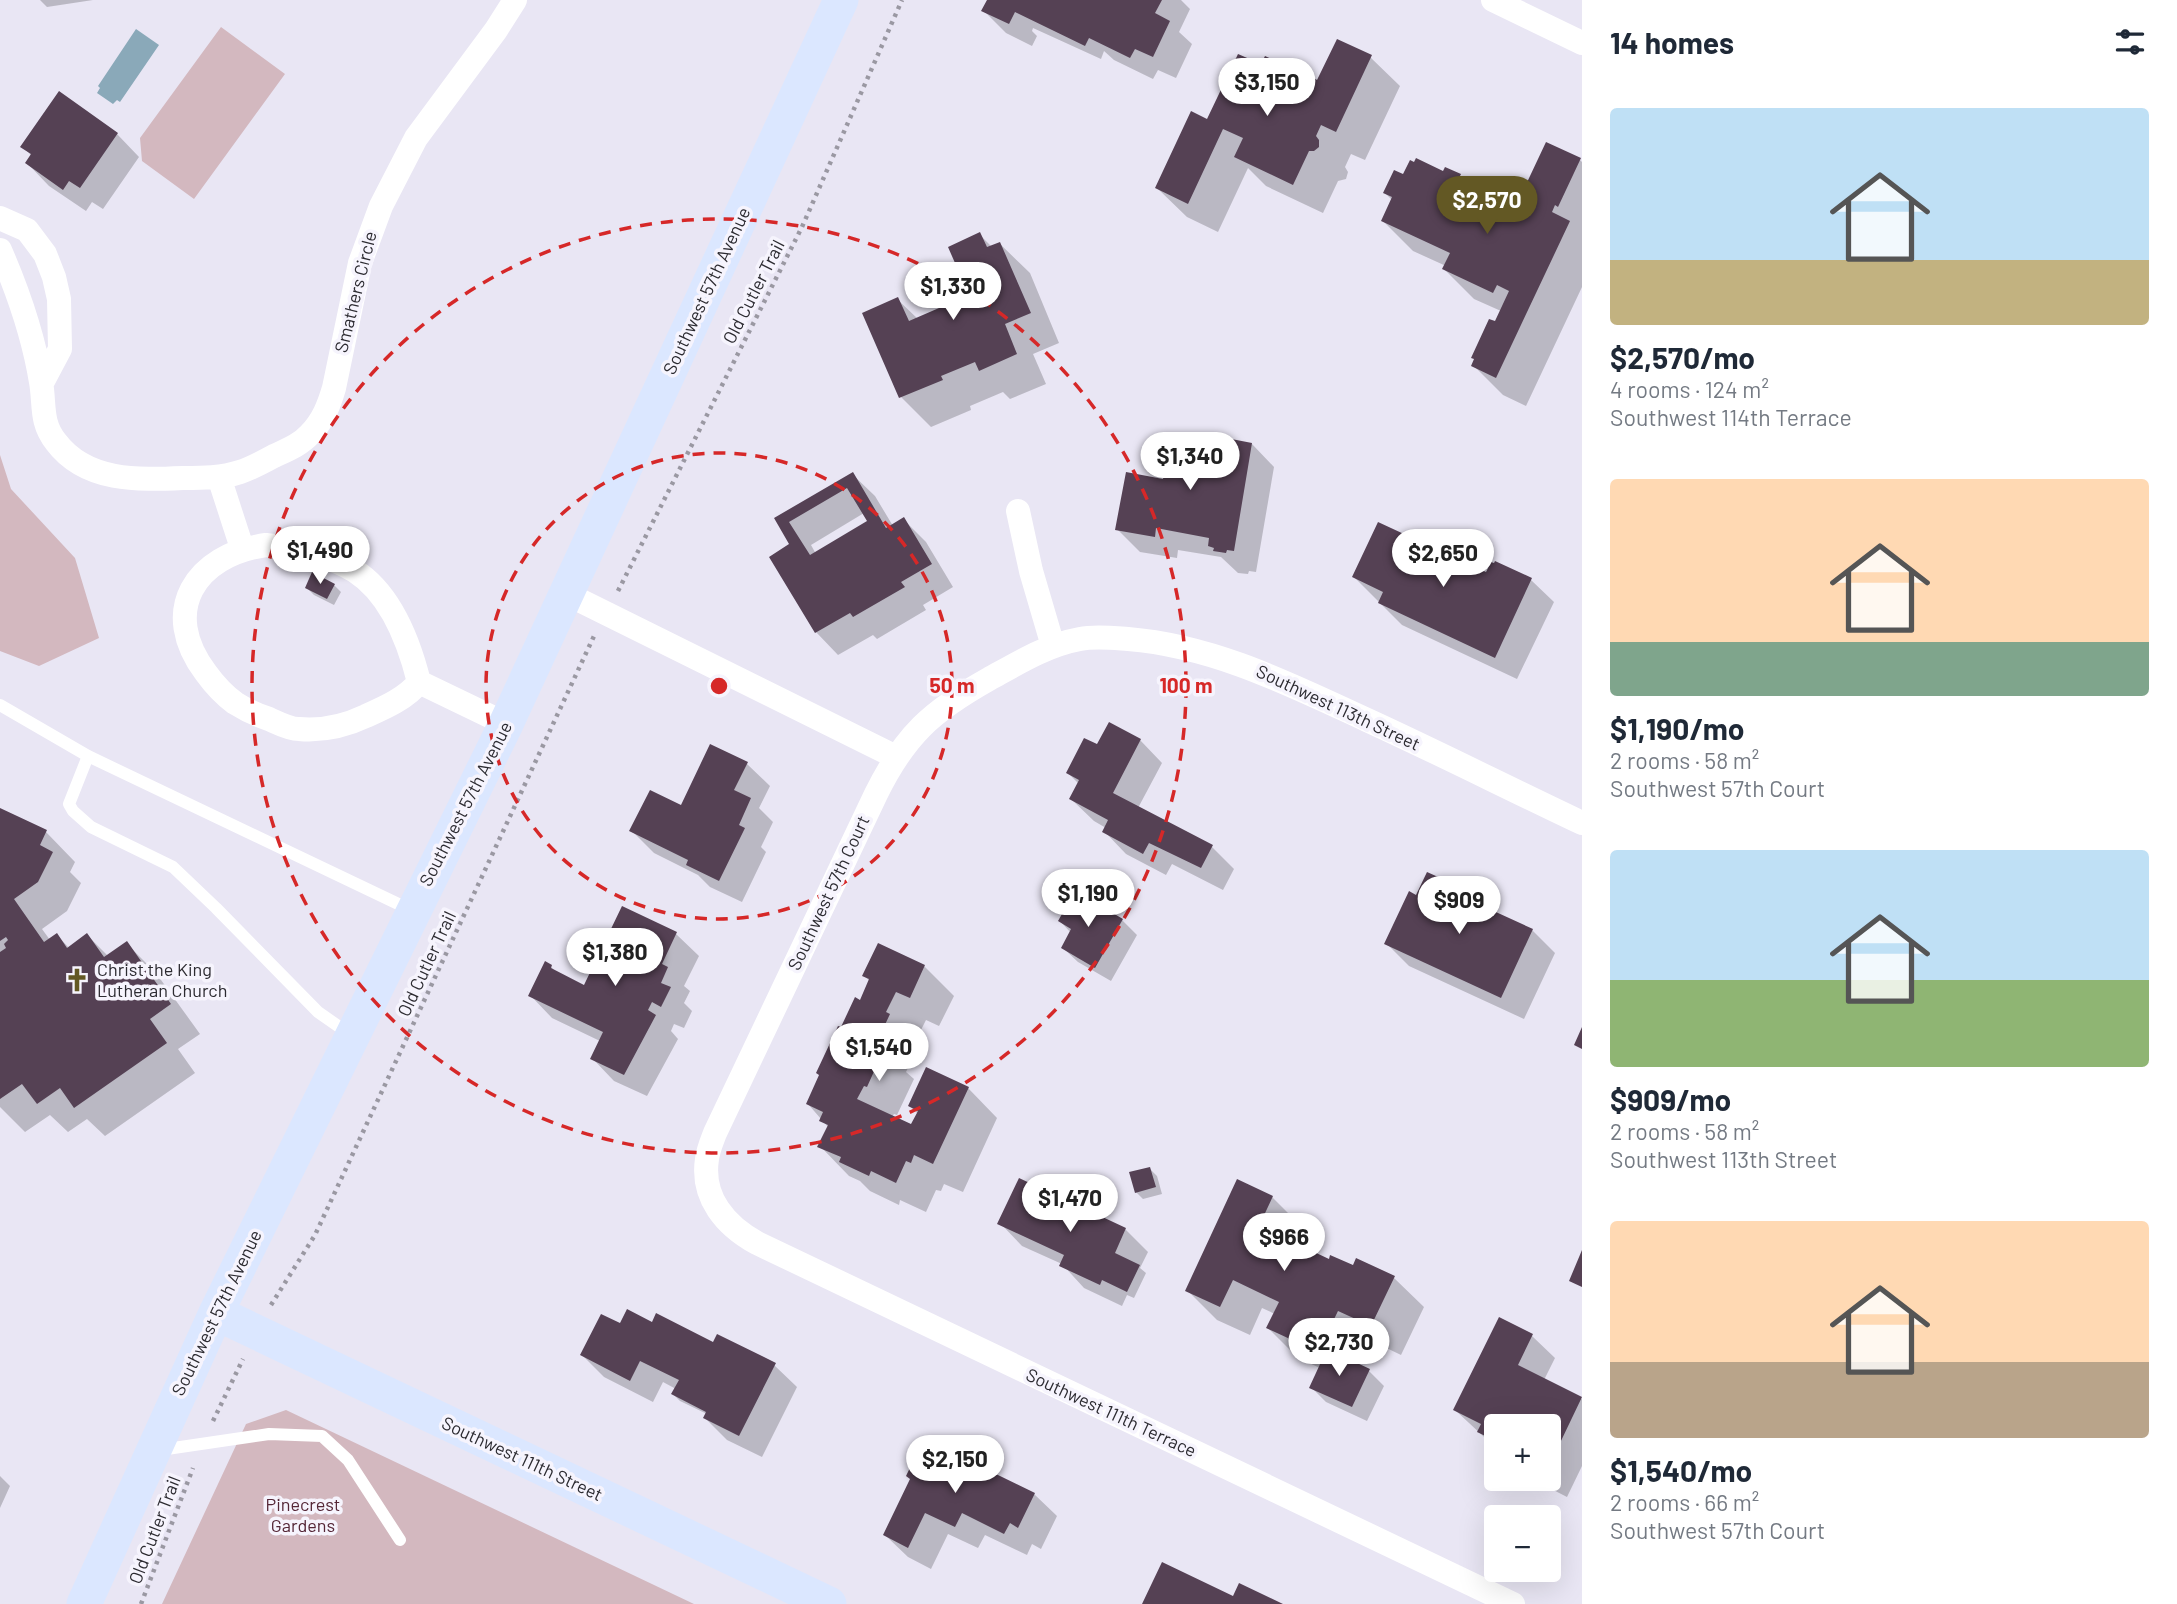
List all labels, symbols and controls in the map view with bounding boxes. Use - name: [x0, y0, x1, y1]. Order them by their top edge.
- icon: filters: [2111, 23, 2149, 61]
- text: 14 homes: [1610, 24, 1734, 60]
- pin: $3,150: [1210, 58, 1324, 118]
- text: $3,150: [1234, 67, 1300, 95]
- icon: home: [1817, 154, 1943, 280]
- pin: $2,570: [1430, 176, 1544, 236]
- text: $2,570: [1452, 185, 1522, 213]
- street label: Southwest 57th Avenue: [658, 204, 754, 378]
- street label: Smathers Circle: [329, 229, 381, 355]
- street label: Old Cutler Trail: [718, 236, 789, 347]
- pin: $1,330: [896, 262, 1010, 322]
- text: $1,330: [920, 271, 986, 299]
- text: $2,570/mo: [1610, 339, 1755, 375]
- text: 4 rooms · 124 m²: [1610, 375, 1769, 403]
- text: Southwest 114th Terrace: [1610, 403, 1852, 431]
- pin: $1,340: [1133, 433, 1247, 492]
- text: $1,340: [1157, 441, 1223, 469]
- icon: home: [1817, 525, 1943, 651]
- pin: $1,490: [263, 526, 377, 586]
- pin: $2,650: [1386, 530, 1500, 589]
- text: $1,490: [287, 535, 353, 563]
- text: $2,650: [1408, 538, 1478, 566]
- street label: Southwest 113th Street: [1253, 660, 1424, 755]
- text: 50 m: [929, 672, 975, 697]
- text: 100 m: [1159, 672, 1213, 697]
- centre of rings: [707, 674, 731, 698]
- text: $1,190/mo: [1610, 710, 1744, 746]
- street label: Southwest 57th Avenue: [414, 718, 516, 890]
- text: 2 rooms · 58 m²: [1610, 746, 1759, 774]
- text: Southwest 57th Court: [1610, 774, 1825, 802]
- street label: Southwest 57th Court: [783, 812, 874, 973]
- pin: $1,190: [1031, 870, 1145, 929]
- pin: $909: [1418, 876, 1500, 936]
- text: $1,190: [1058, 878, 1118, 906]
- text: $909: [1434, 885, 1484, 913]
- icon: home: [1817, 896, 1943, 1022]
- street label: Old Cutler Trail: [392, 907, 460, 1020]
- pin: $1,380: [558, 928, 672, 988]
- text: $1,380: [582, 937, 648, 965]
- place label: Christ the King Lutheran Church: [97, 958, 227, 1001]
- church icon: Christ the King Lutheran Church: [63, 966, 91, 994]
- pin: $1,540: [822, 1024, 936, 1083]
- text: $1,540: [846, 1032, 912, 1060]
- text: $909/mo: [1610, 1081, 1731, 1117]
- text: 2 rooms · 58 m²: [1610, 1117, 1759, 1145]
- text: Southwest 113th Street: [1610, 1145, 1837, 1173]
- pin: $1,470: [1013, 1174, 1127, 1234]
- text: $1,470: [1038, 1183, 1102, 1211]
- pin: $966: [1243, 1214, 1325, 1273]
- text: $966: [1259, 1222, 1309, 1250]
- street label: Southwest 57th Avenue: [166, 1226, 266, 1399]
- icon: home: [1817, 1267, 1943, 1393]
- pin: $2,730: [1282, 1318, 1396, 1378]
- text: $2,730: [1304, 1327, 1374, 1355]
- street label: Southwest 111th Terrace: [1023, 1363, 1200, 1461]
- street label: Southwest 111th Street: [438, 1411, 606, 1505]
- map controls: [1484, 1414, 1561, 1582]
- button: +: [1484, 1414, 1561, 1491]
- pin: $2,150: [898, 1436, 1012, 1495]
- text: $2,150: [922, 1444, 988, 1472]
- text: $1,540/mo: [1610, 1452, 1752, 1488]
- street label: Old Cutler Trail: [123, 1473, 185, 1587]
- text: 2 rooms · 66 m²: [1610, 1488, 1759, 1516]
- park label: Pinecrest Gardens: [266, 1493, 340, 1536]
- button: −: [1484, 1505, 1561, 1582]
- text: Southwest 57th Court: [1610, 1516, 1825, 1544]

